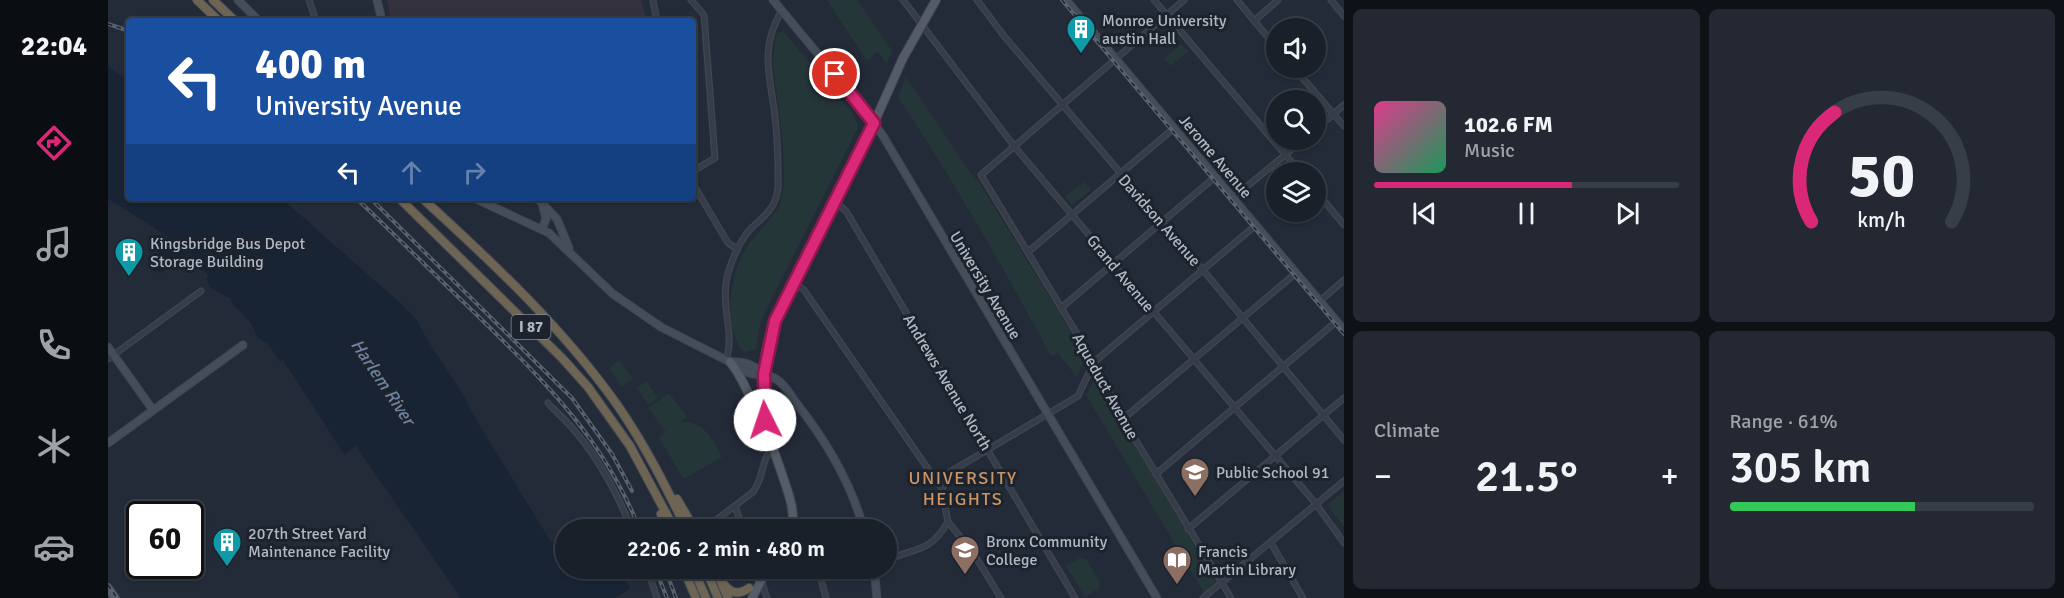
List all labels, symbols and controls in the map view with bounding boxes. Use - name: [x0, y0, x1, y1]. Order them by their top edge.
- place label: Monroe University austin Hall: [1102, 11, 1227, 49]
- building icon: Monroe University austin Hall: [1065, 13, 1097, 55]
- map controls: [1266, 18, 1326, 222]
- button: sound: [1266, 18, 1326, 78]
- text: 22:04: [21, 30, 87, 63]
- text: 400 m: [255, 39, 366, 90]
- icon: left: [156, 42, 234, 120]
- pin: [809, 48, 860, 99]
- icon: arrive: [818, 57, 851, 90]
- text: University Avenue: [255, 90, 462, 123]
- button: search: [1266, 90, 1326, 150]
- street label: Jerome Avenue: [1174, 111, 1256, 203]
- text: 102.6 FM: [1464, 111, 1553, 138]
- icon: directions: [33, 122, 75, 164]
- text: Music: [1464, 138, 1515, 163]
- text: 50: [1848, 138, 1915, 215]
- icon: left: [332, 156, 365, 189]
- icon: ahead: [395, 156, 428, 189]
- icon: right: [458, 156, 491, 189]
- button: layers: [1266, 162, 1326, 222]
- street label: Davidson Avenue: [1114, 170, 1205, 271]
- icon: previous: [1408, 197, 1441, 230]
- icon: pause: [1510, 197, 1543, 230]
- icon: next: [1611, 197, 1644, 230]
- text: km/h: [1857, 208, 1906, 234]
- icon: music: [33, 223, 75, 265]
- street label: University Avenue: [945, 228, 1025, 343]
- street label: Grand Avenue: [1082, 231, 1158, 316]
- place label: Kingsbridge Bus Depot Storage Building: [150, 234, 305, 272]
- building icon: Kingsbridge Bus Depot Storage Building: [113, 236, 145, 278]
- street label: Andrews Avenue North: [898, 311, 996, 454]
- road number: I 87: [512, 315, 550, 339]
- icon: phone: [33, 324, 75, 366]
- street label: Aqueduct Avenue: [1068, 330, 1143, 443]
- water label: Harlem River: [346, 335, 421, 431]
- position arrow: [733, 388, 797, 452]
- text: Range · 61%: [1730, 409, 1838, 434]
- text: Climate: [1374, 418, 1440, 443]
- icon: climate: [33, 425, 75, 467]
- text: 305 km: [1730, 440, 1872, 495]
- text: 21.5°: [1475, 449, 1578, 504]
- school or university icon: Public School 91: [1179, 456, 1211, 498]
- text: −: [1374, 456, 1392, 497]
- text: +: [1661, 456, 1679, 497]
- place label: Public School 91: [1216, 463, 1329, 483]
- district label: UNIVERSITY HEIGHTS: [908, 467, 1018, 510]
- speed limit sign: 60: [126, 501, 204, 579]
- place label: 207th Street Yard Maintenance Facility: [248, 524, 391, 562]
- icon: car: [33, 526, 75, 568]
- building icon: 207th Street Yard Maintenance Facility: [211, 526, 243, 568]
- place label: Bronx Community College: [986, 532, 1108, 570]
- school or university icon: Bronx Community College: [949, 534, 981, 576]
- text: 22:06 · 2 min · 480 m: [627, 535, 825, 562]
- place label: Francis Martin Library: [1198, 542, 1297, 580]
- library icon: Francis Martin Library: [1161, 544, 1193, 586]

